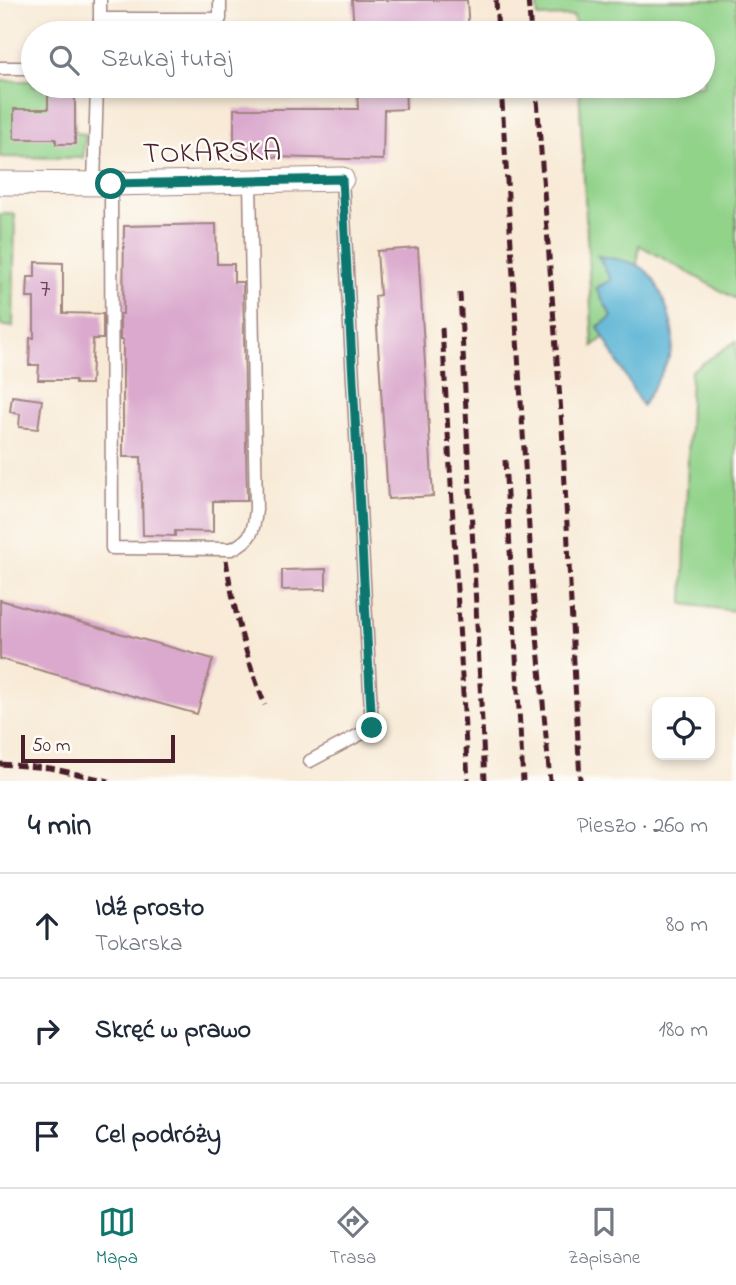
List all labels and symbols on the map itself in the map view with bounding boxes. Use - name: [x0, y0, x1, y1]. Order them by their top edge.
- street label: TOKARSKA: [142, 131, 282, 177]
- route start: [95, 168, 126, 199]
- house number: 7: [40, 271, 51, 309]
- route end: [356, 712, 387, 743]
- scale bar: [21, 732, 175, 764]

